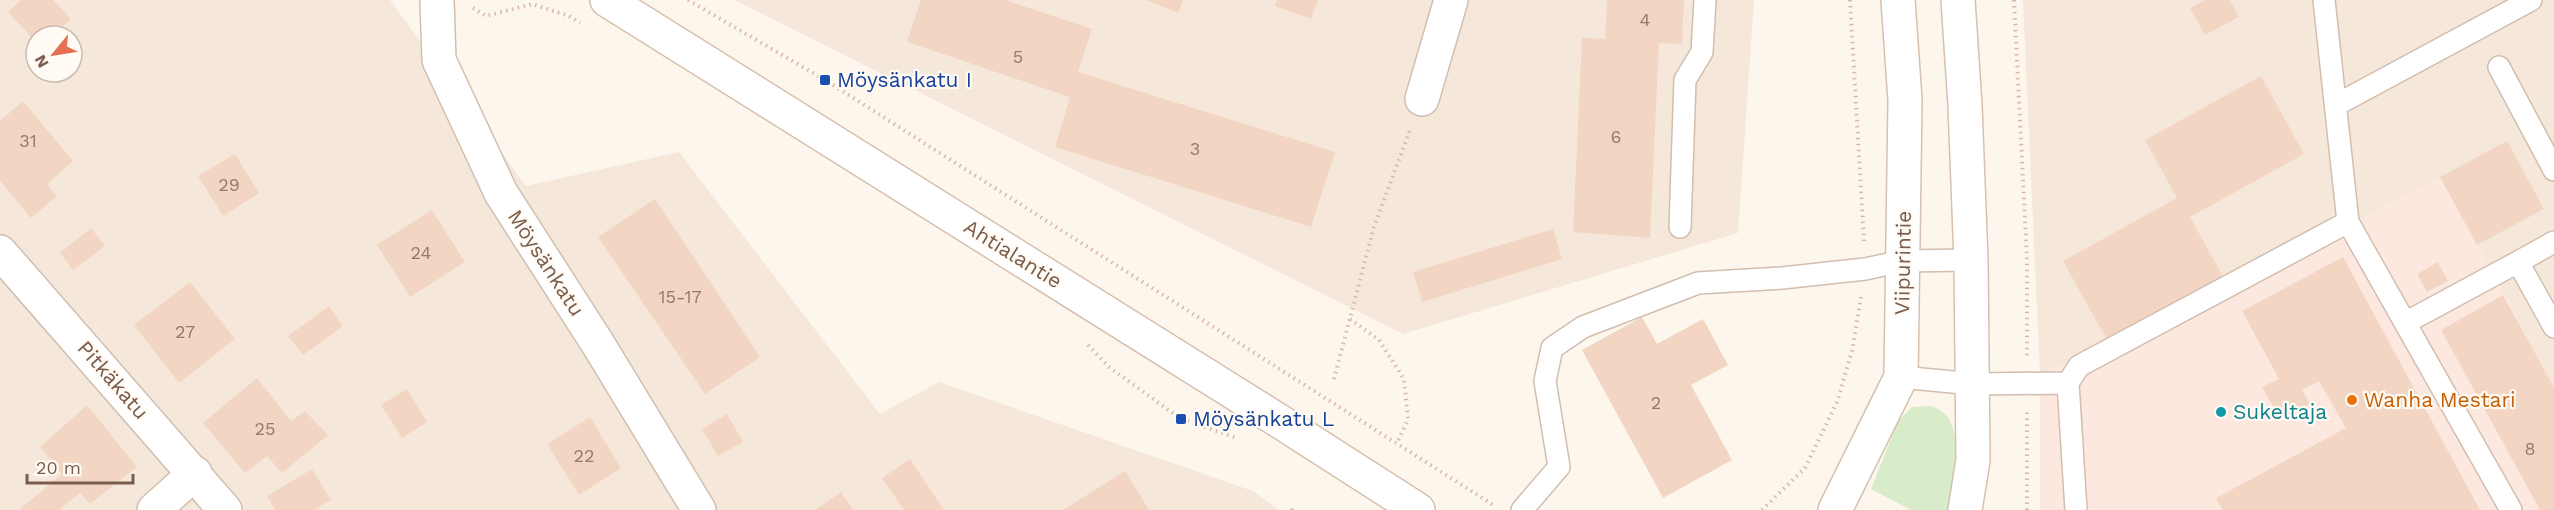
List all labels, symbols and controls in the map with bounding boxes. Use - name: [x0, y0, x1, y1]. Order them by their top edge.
- house number: 4: [1640, 9, 1651, 30]
- north arrow: [24, 24, 84, 84]
- house number: 5: [1013, 46, 1023, 67]
- text: N: [30, 51, 53, 71]
- place label: Möysänkatu I: [837, 67, 972, 92]
- marker: Möysänkatu I: [818, 73, 832, 87]
- house number: 6: [1611, 126, 1621, 147]
- house number: 31: [19, 130, 37, 151]
- house number: 3: [1190, 138, 1200, 159]
- house number: 29: [218, 174, 240, 195]
- street label: Möysänkatu: [503, 205, 590, 320]
- street label: Viipurintie: [1889, 211, 1916, 315]
- street label: Ahtialantie: [960, 214, 1067, 293]
- house number: 24: [411, 242, 431, 263]
- house number: 15-17: [658, 286, 702, 307]
- house number: 27: [175, 321, 195, 342]
- street label: Pitkäkatu: [73, 335, 154, 424]
- place label: Wanha Mestari: [2364, 387, 2516, 412]
- house number: 2: [1651, 392, 1661, 413]
- marker: Wanha Mestari: [2345, 393, 2359, 407]
- place label: Sukeltaja: [2233, 399, 2327, 424]
- marker: Sukeltaja: [2214, 405, 2228, 419]
- place label: Möysänkatu L: [1193, 406, 1334, 431]
- marker: Möysänkatu L: [1174, 412, 1188, 426]
- house number: 25: [255, 418, 275, 439]
- house number: 8: [2524, 438, 2536, 459]
- house number: 22: [574, 445, 595, 466]
- scale bar: [27, 447, 134, 485]
- text: 20 m: [36, 457, 81, 478]

